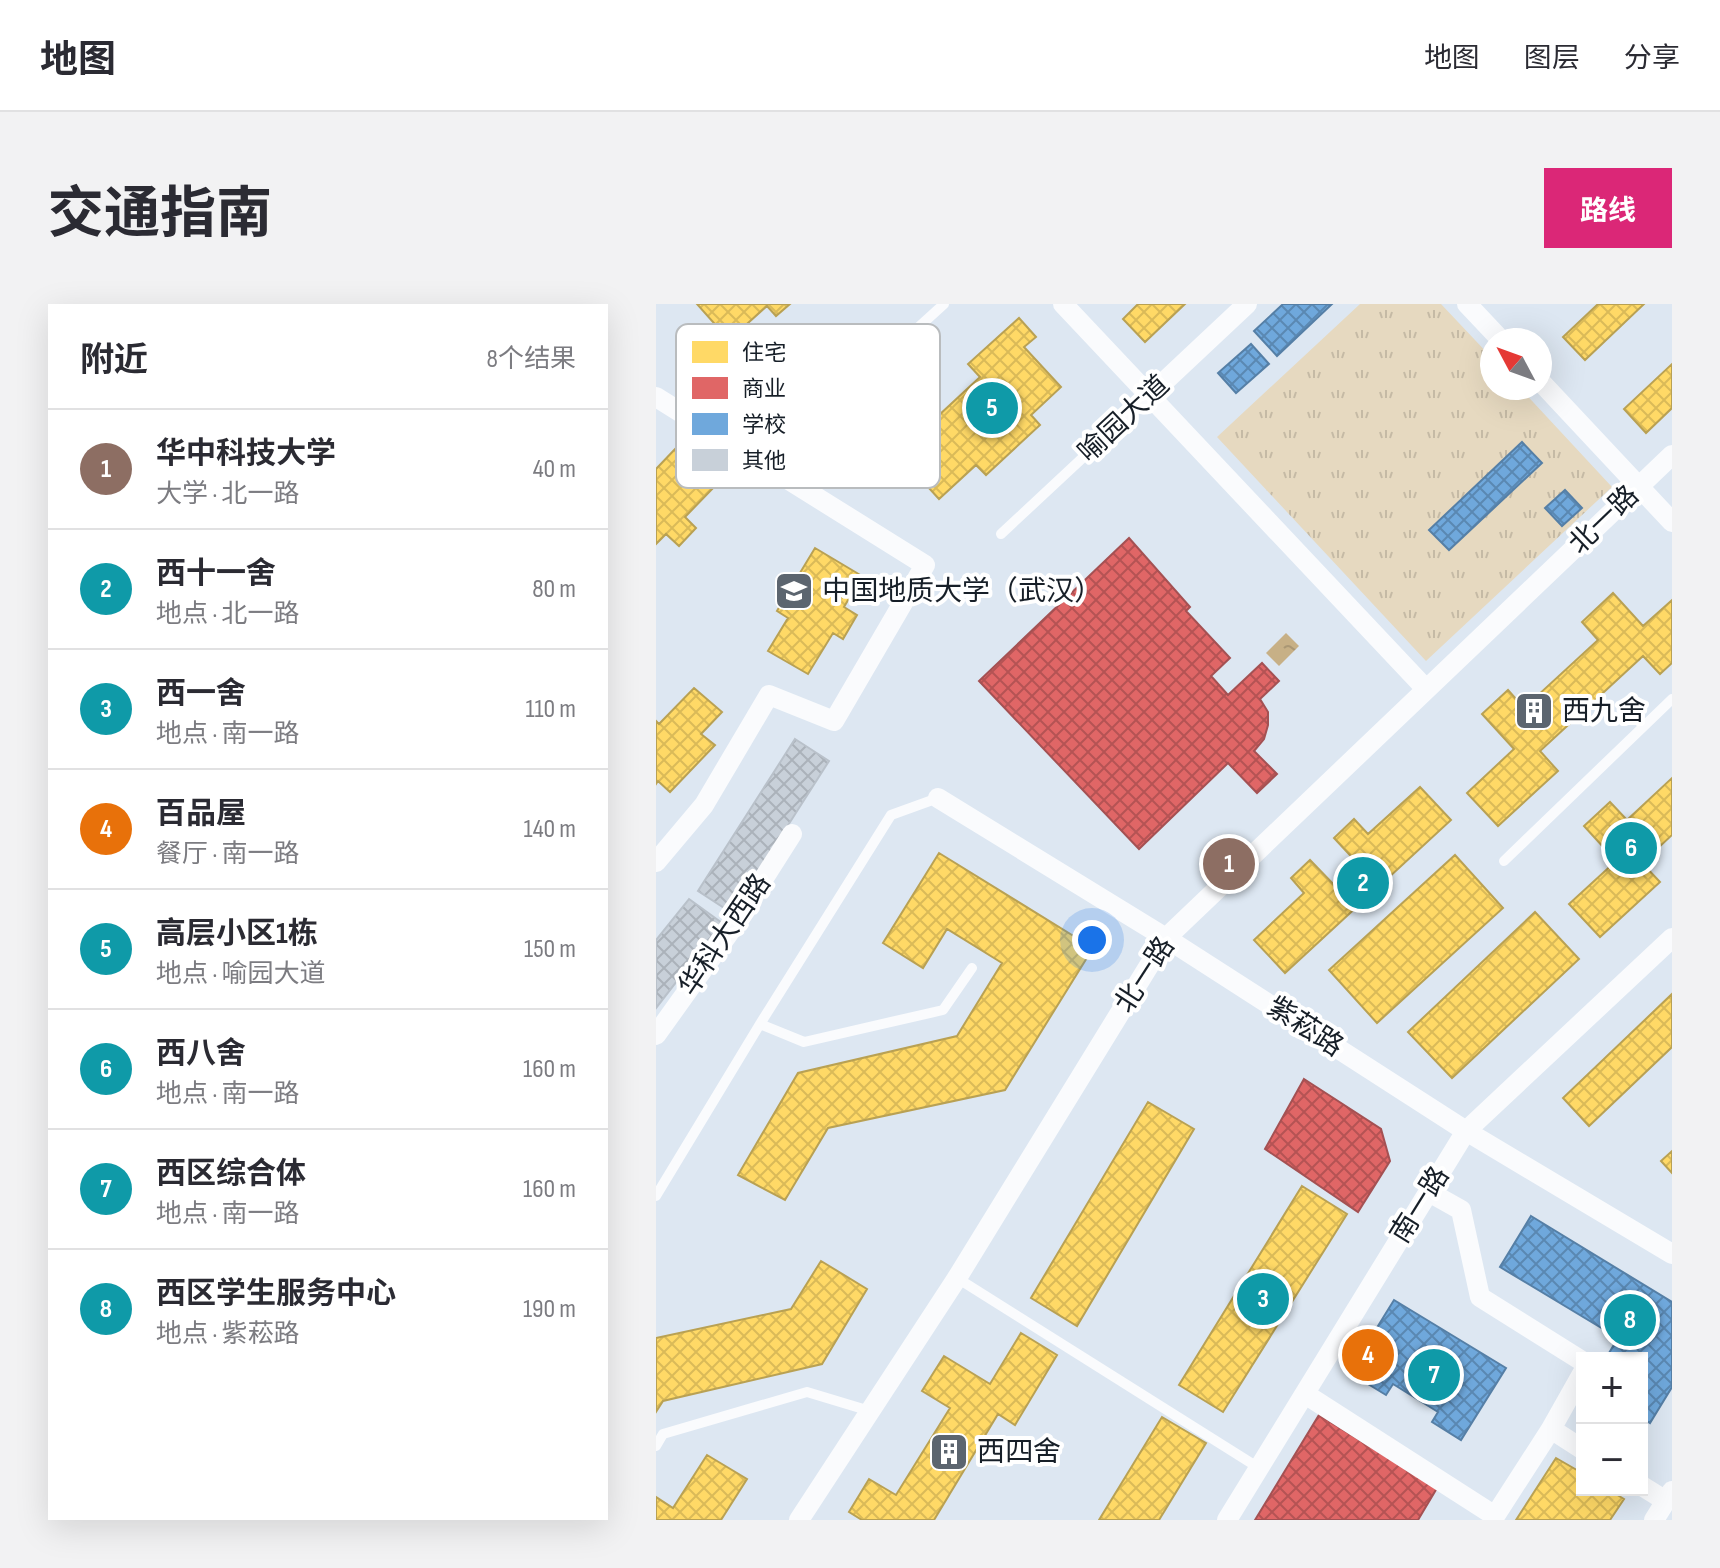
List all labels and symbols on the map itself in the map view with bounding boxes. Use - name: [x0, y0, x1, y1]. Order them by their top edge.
- legend: [676, 324, 940, 488]
- north arrow: [1480, 328, 1552, 400]
- text: 住宅: [742, 340, 786, 367]
- street label: 喻园大道: [1072, 369, 1176, 469]
- text: 商业: [742, 376, 786, 403]
- pin: 5: [966, 378, 1018, 438]
- text: 学校: [742, 412, 786, 439]
- text: 其他: [742, 448, 786, 475]
- street label: 北一路: [1562, 479, 1646, 561]
- school or university icon: 中国地质大学（武汉）: [773, 570, 815, 612]
- place label: 中国地质大学（武汉）: [822, 575, 1102, 608]
- building icon: 西九舍: [1513, 690, 1555, 732]
- place label: 西九舍: [1562, 695, 1646, 728]
- pin: 6: [1605, 818, 1657, 878]
- pin: 1: [1203, 834, 1255, 894]
- pin: 2: [1337, 853, 1389, 913]
- street label: 华科大西路: [672, 868, 778, 1002]
- your location: [1072, 920, 1112, 960]
- street label: 北一路: [1108, 931, 1182, 1019]
- street label: 紫菘路: [1261, 990, 1349, 1064]
- street label: 南一路: [1384, 1161, 1456, 1249]
- pin: 3: [1237, 1269, 1289, 1329]
- pin: 8: [1604, 1290, 1656, 1350]
- pin: 4: [1342, 1325, 1394, 1385]
- pin: 7: [1408, 1345, 1460, 1405]
- building icon: 西四舍: [928, 1431, 970, 1473]
- place label: 西四舍: [977, 1436, 1061, 1469]

